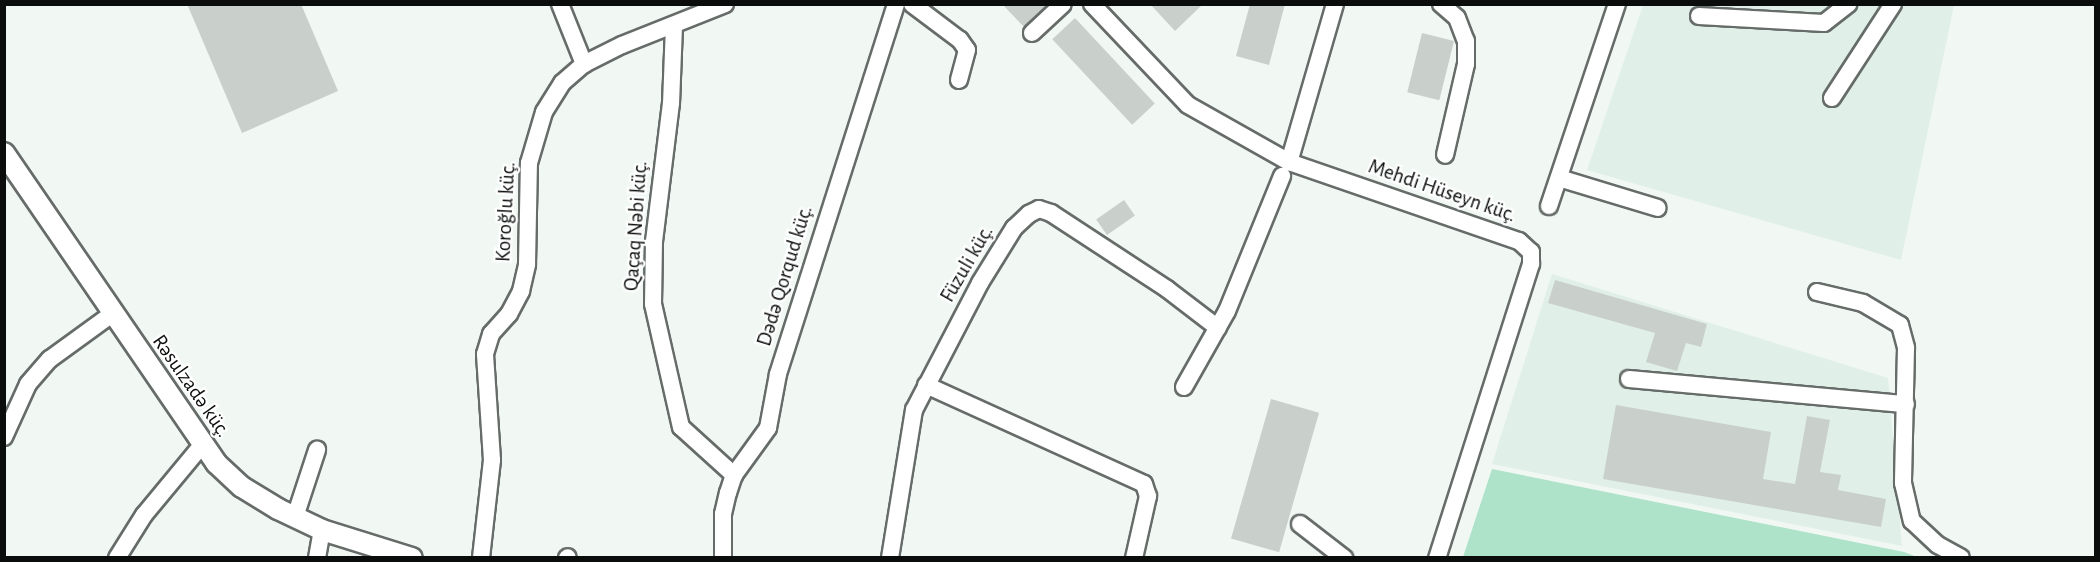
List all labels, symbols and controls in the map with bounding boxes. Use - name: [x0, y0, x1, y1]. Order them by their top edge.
- street label: Mehdi Hüseyn küç.: [1365, 154, 1519, 228]
- street label: Qaçaq Nəbi küç.: [619, 160, 653, 292]
- street label: Koroğlu küç.: [491, 161, 521, 263]
- street label: Dədə Qorqud küç.: [752, 203, 818, 349]
- street label: Füzuli küç.: [935, 221, 999, 307]
- street label: Rəsulzadə küç.: [146, 330, 236, 442]

